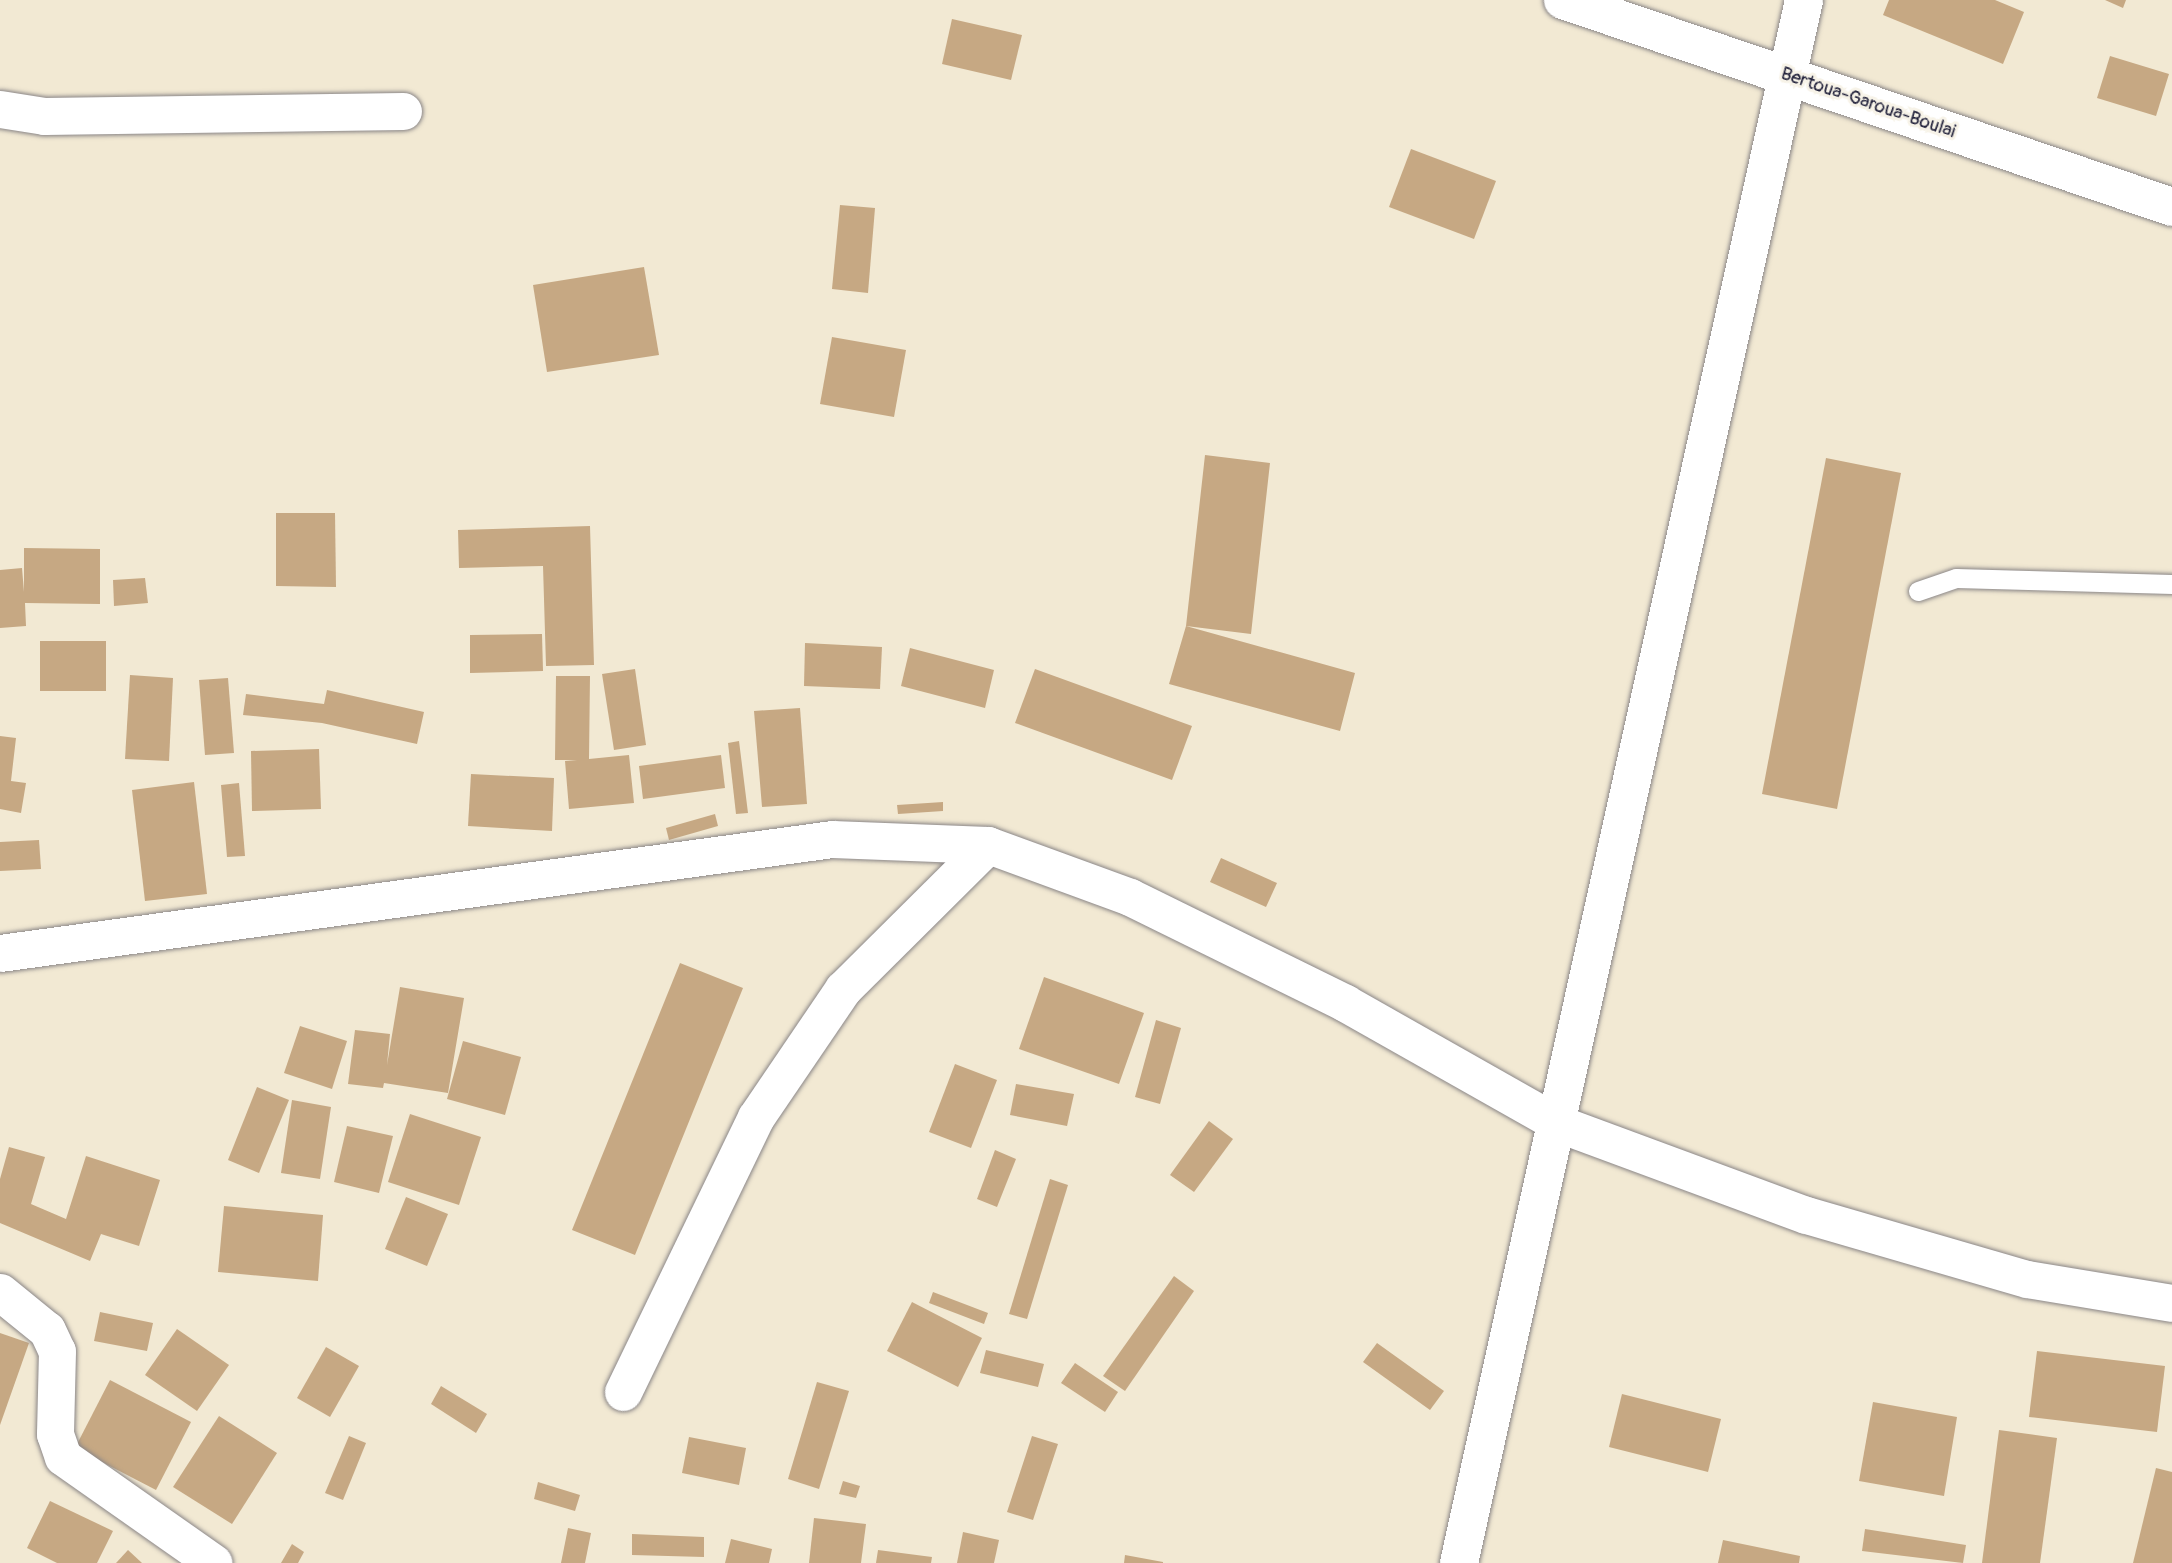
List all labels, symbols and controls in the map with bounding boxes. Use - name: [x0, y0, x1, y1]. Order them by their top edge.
- street label: Bertoua-Garoua-Boulai: [1778, 62, 1958, 144]

